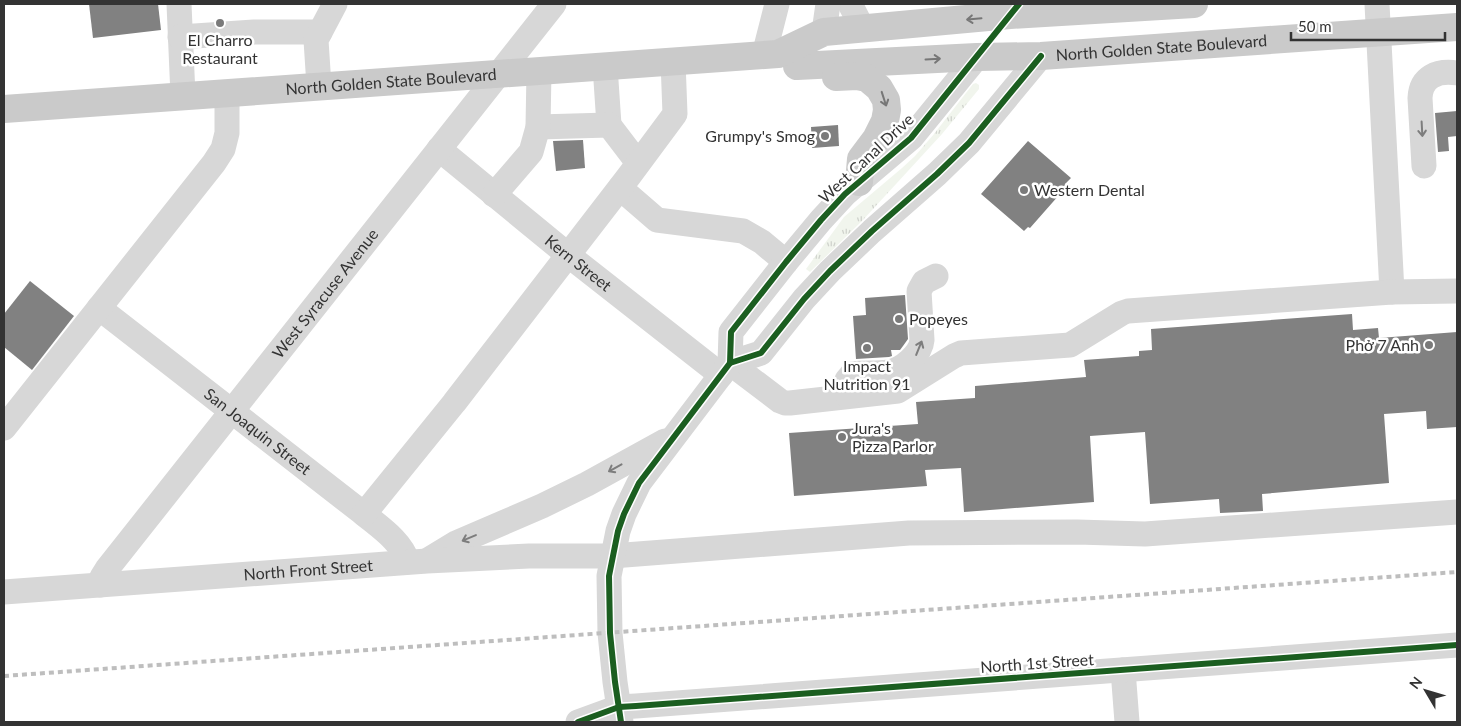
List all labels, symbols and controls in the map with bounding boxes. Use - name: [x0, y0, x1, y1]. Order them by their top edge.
- scale bar: [1291, 10, 1445, 42]
- one-way arrow: [966, 14, 982, 23]
- marker: El Charro Restaurant: [214, 17, 226, 29]
- text: 50 m: [1298, 17, 1332, 35]
- place label: El Charro Restaurant: [182, 30, 258, 67]
- street label: North Golden State Boulevard: [1055, 30, 1268, 64]
- one-way arrow: [925, 55, 941, 64]
- street label: North Golden State Boulevard: [285, 64, 497, 98]
- one-way arrow: [880, 91, 889, 107]
- street label: West Canal Drive: [814, 109, 917, 206]
- one-way arrow: [1417, 121, 1426, 137]
- place label: Grumpy's Smog: [705, 126, 815, 145]
- marker: Grumpy's Smog: [819, 130, 831, 142]
- place label: Western Dental: [1034, 180, 1145, 199]
- marker: Western Dental: [1018, 184, 1030, 196]
- street label: West Syracuse Avenue: [268, 225, 382, 362]
- street label: Kern Street: [542, 230, 616, 295]
- place label: Popeyes: [909, 309, 968, 328]
- marker: Popeyes: [893, 313, 905, 325]
- place label: Phở 7 Anh: [1346, 335, 1419, 354]
- marker: Phở 7 Anh: [1423, 339, 1435, 351]
- one-way arrow: [914, 340, 924, 355]
- marker: Impact Nutrition 91: [861, 342, 873, 354]
- place label: Impact Nutrition 91: [824, 356, 910, 393]
- street label: San Joaquin Street: [201, 384, 315, 478]
- place label: Jura's Pizza Parlor: [852, 418, 934, 455]
- marker: Jura's Pizza Parlor: [836, 431, 848, 443]
- one-way arrow: [609, 464, 623, 474]
- one-way arrow: [461, 534, 476, 543]
- street label: North Front Street: [243, 555, 374, 583]
- street label: North 1st Street: [980, 649, 1095, 676]
- north arrow: [1401, 666, 1451, 716]
- text: N: [1405, 673, 1425, 692]

